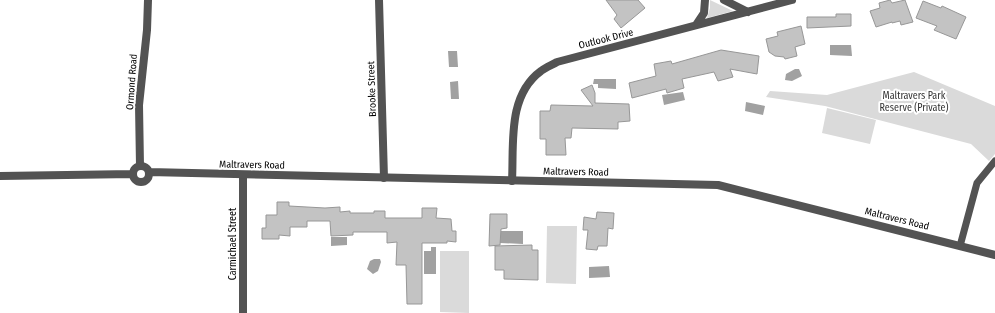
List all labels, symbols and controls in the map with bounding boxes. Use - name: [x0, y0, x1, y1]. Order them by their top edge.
- street label: Outlook Drive: [577, 26, 635, 52]
- street label: Ormond Road: [124, 53, 140, 111]
- street label: Brooke Street: [365, 60, 379, 117]
- park label: Maltravers Park Reserve (Private): [880, 90, 948, 114]
- street label: Maltravers Road: [219, 158, 285, 172]
- street label: Maltravers Road: [543, 165, 609, 179]
- street label: Maltravers Road: [864, 205, 930, 233]
- street label: Carmichael Street: [227, 207, 239, 280]

